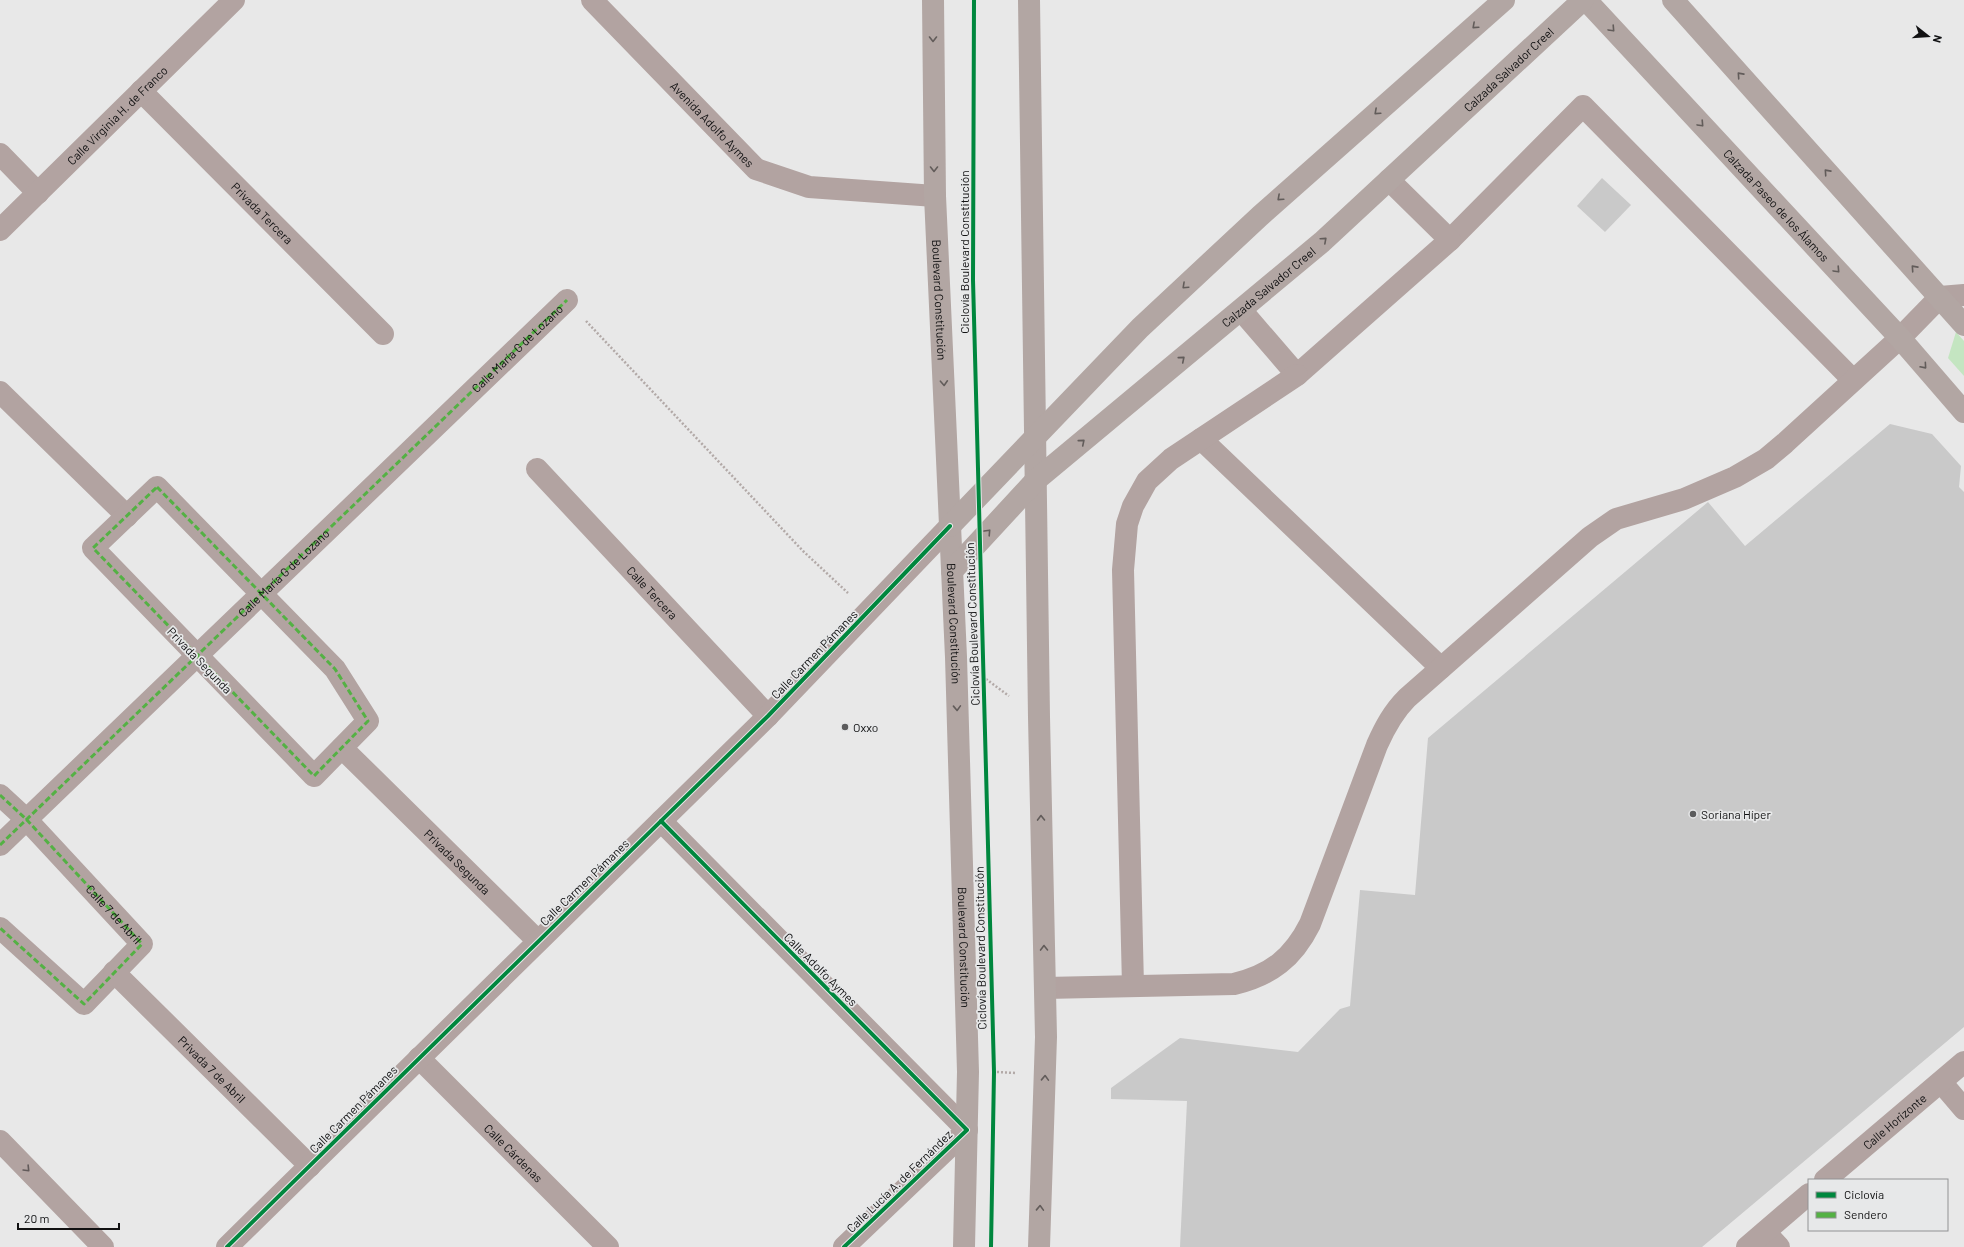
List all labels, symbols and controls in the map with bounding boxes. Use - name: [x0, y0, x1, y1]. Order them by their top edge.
- north arrow: [1908, 16, 1948, 56]
- one-way arrow: [1472, 21, 1479, 28]
- street label: Calzada Salvador Creel: [1461, 24, 1556, 114]
- one-way arrow: [1608, 24, 1615, 31]
- text: N: [1931, 34, 1945, 44]
- one-way arrow: [929, 36, 937, 42]
- street label: Calle Virginia H. de Franco: [64, 63, 170, 167]
- one-way arrow: [1737, 72, 1745, 80]
- street label: Avenida Adolfo Aymes: [668, 79, 757, 170]
- one-way arrow: [1375, 107, 1382, 114]
- one-way arrow: [1696, 119, 1704, 127]
- street label: Calzada Paseo de los Álamos: [1721, 146, 1832, 264]
- one-way arrow: [930, 166, 939, 172]
- one-way arrow: [1825, 169, 1832, 176]
- street label: Ciclovía Boulevard Constitución: [957, 170, 971, 334]
- street label: Privada Tercera: [229, 179, 296, 247]
- one-way arrow: [1277, 194, 1285, 201]
- one-way arrow: [1319, 237, 1327, 244]
- street label: Boulevard Constitución: [930, 239, 949, 361]
- street label: Calzada Salvador Creel: [1219, 244, 1318, 330]
- one-way arrow: [1832, 265, 1840, 273]
- one-way arrow: [1911, 266, 1918, 273]
- one-way arrow: [1182, 282, 1189, 289]
- street label: Calle María G de Lozano: [469, 301, 565, 395]
- one-way arrow: [1177, 356, 1184, 363]
- one-way arrow: [1920, 362, 1927, 369]
- one-way arrow: [939, 380, 948, 386]
- one-way arrow: [1077, 440, 1084, 447]
- street label: Calle María G de Lozano: [235, 526, 332, 620]
- one-way arrow: [984, 529, 991, 537]
- street label: Ciclovía Boulevard Constitución: [962, 542, 982, 706]
- street label: Calle Tercera: [624, 563, 681, 622]
- street label: Boulevard Constitución: [945, 563, 964, 684]
- street label: Calle Carmen Pámanes: [768, 606, 860, 701]
- street label: Privada Segunda: [165, 624, 235, 696]
- one-way arrow: [953, 705, 962, 711]
- place label: Oxxo: [853, 720, 878, 734]
- marker: Oxxo: [840, 722, 850, 732]
- place label: Soriana Híper: [1701, 807, 1771, 821]
- marker: Soriana Híper: [1688, 809, 1698, 819]
- one-way arrow: [1037, 815, 1045, 821]
- street label: Privada Segunda: [422, 826, 493, 897]
- street label: Calle Carmen Pámanes: [537, 836, 632, 928]
- street label: Ciclovía Boulevard Constitución: [972, 866, 988, 1030]
- street label: Calle 7 de Abril: [83, 882, 145, 946]
- street label: Boulevard Constitución: [956, 887, 973, 1008]
- street label: Calle Adolfo Aymes: [782, 930, 861, 1009]
- one-way arrow: [1040, 945, 1048, 951]
- street label: Privada 7 de Abril: [176, 1033, 249, 1105]
- street label: Calle Carmen Pámanes: [306, 1062, 400, 1156]
- one-way arrow: [1041, 1075, 1049, 1081]
- street label: Calle Horizonte: [1860, 1090, 1929, 1152]
- street label: Calle Cárdenas: [482, 1121, 546, 1185]
- street label: Calle Lucía A. de Fernández: [843, 1127, 955, 1235]
- one-way arrow: [22, 1164, 30, 1172]
- legend: [1808, 1179, 1948, 1231]
- text: Ciclovía: [1844, 1187, 1884, 1201]
- scale bar: [18, 1205, 119, 1231]
- one-way arrow: [1036, 1205, 1044, 1211]
- text: Sendero: [1844, 1207, 1888, 1221]
- text: 20 m: [24, 1211, 50, 1225]

